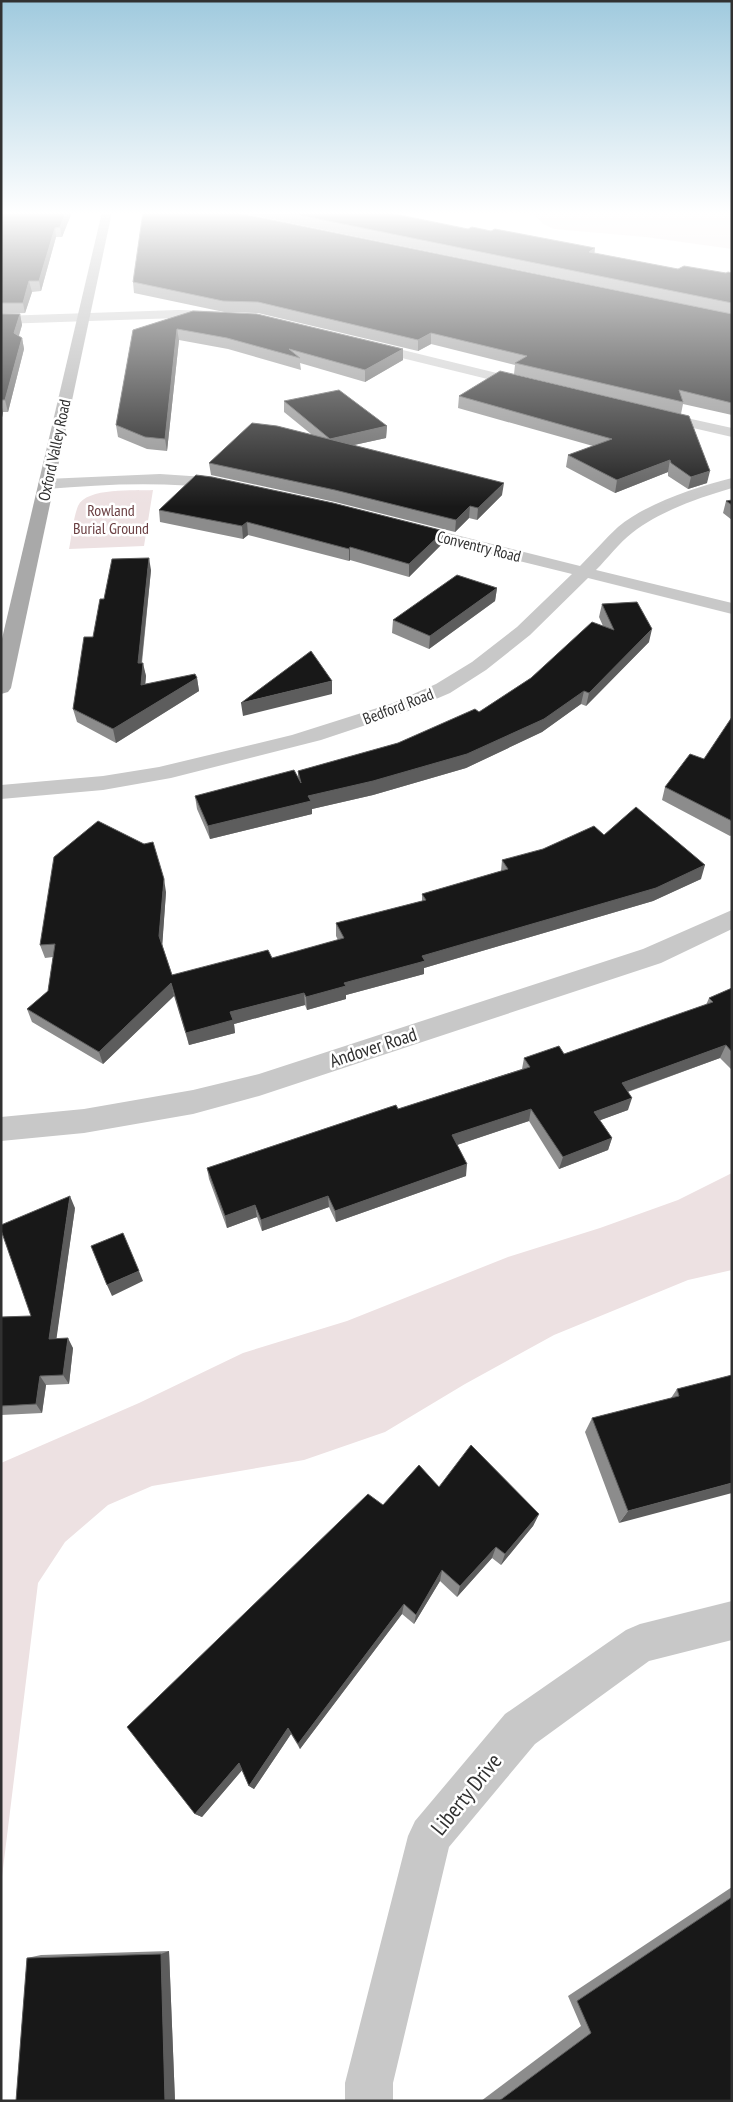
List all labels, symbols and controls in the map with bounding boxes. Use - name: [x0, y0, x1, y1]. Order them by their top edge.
- street label: Oxford Valley Road: [33, 397, 75, 503]
- park label: Rowland Burial Ground: [73, 500, 149, 538]
- street label: Conventry Road: [435, 526, 523, 566]
- street label: Bedford Road: [360, 683, 436, 729]
- street label: Andover Road: [326, 1022, 420, 1072]
- street label: Liberty Drive: [425, 1747, 507, 1841]

